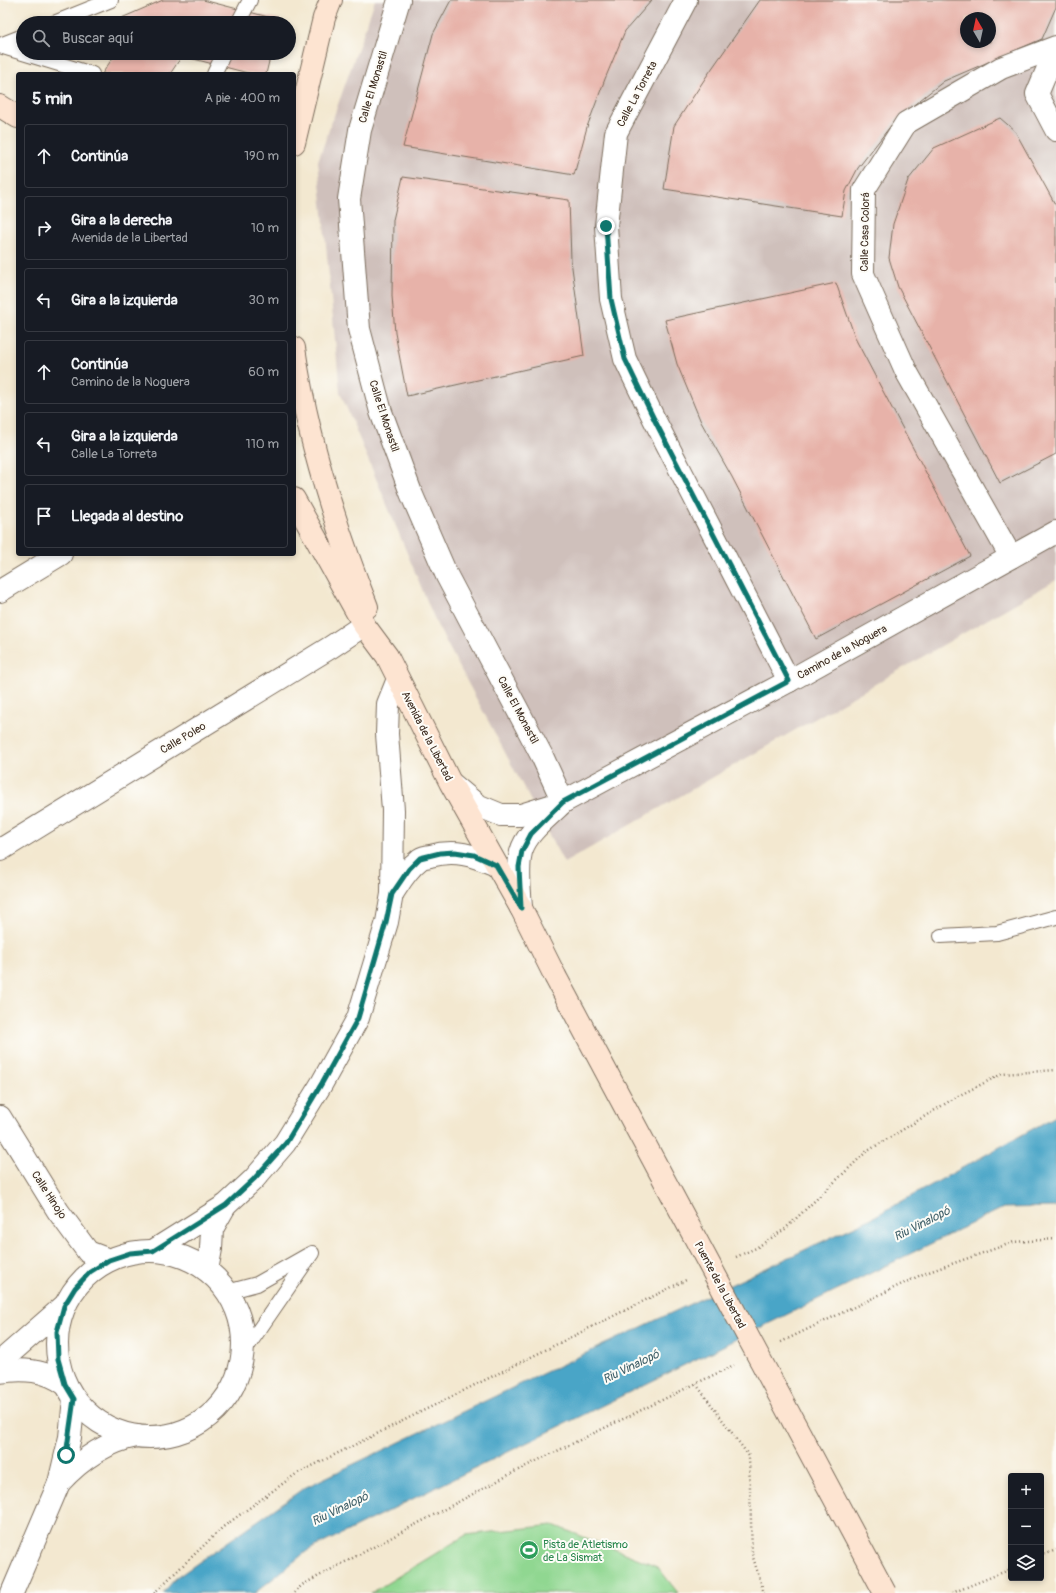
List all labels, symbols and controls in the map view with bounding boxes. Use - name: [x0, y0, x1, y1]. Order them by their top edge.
- north arrow: [960, 12, 996, 48]
- search box: [16, 16, 296, 60]
- icon: search: [30, 27, 52, 49]
- text: Buscar aquí: [62, 29, 134, 48]
- street label: Calle El Monastil: [356, 49, 390, 125]
- street label: Calle La Torreta: [614, 59, 660, 129]
- text: 5 min: [32, 88, 72, 109]
- text: A pie · 400 m: [204, 90, 280, 106]
- icon: ahead: [33, 145, 55, 167]
- text: Continúa: [71, 147, 128, 166]
- text: 190 m: [244, 148, 279, 164]
- street label: Calle Casa Colorá: [858, 192, 872, 272]
- text: Gira a la derecha: [71, 211, 172, 230]
- icon: right: [33, 217, 55, 239]
- route end: [597, 217, 615, 235]
- text: 10 m: [251, 220, 279, 236]
- text: Avenida de la Libertad: [71, 230, 188, 246]
- icon: left: [33, 289, 55, 311]
- text: Gira a la izquierda: [71, 291, 178, 310]
- text: 30 m: [249, 292, 279, 308]
- text: Continúa: [71, 355, 128, 374]
- icon: ahead: [33, 361, 55, 383]
- text: 60 m: [248, 364, 279, 380]
- text: Camino de la Noguera: [71, 374, 190, 390]
- street label: Calle El Monastil: [366, 378, 402, 454]
- text: Gira a la izquierda: [71, 427, 178, 446]
- icon: left: [33, 433, 55, 455]
- text: 110 m: [246, 436, 279, 452]
- text: Calle La Torreta: [71, 446, 157, 462]
- icon: arrive: [33, 505, 55, 527]
- text: Llegada al destino: [71, 507, 183, 526]
- street label: Camino de la Noguera: [795, 622, 889, 682]
- street label: Calle El Monastil: [495, 674, 541, 746]
- street label: Avenida de la Libertad: [399, 689, 455, 783]
- street label: Calle Poleo: [158, 719, 208, 757]
- street label: Calle Hinojo: [29, 1169, 69, 1221]
- water label: Riu Vinalopó: [891, 1203, 954, 1245]
- street label: Puente de la Libertad: [692, 1239, 748, 1331]
- water label: Riu Vinalopó: [600, 1346, 663, 1387]
- route start: [57, 1446, 75, 1464]
- map controls: [1008, 1473, 1044, 1581]
- button: +: [1008, 1473, 1044, 1509]
- water label: Riu Vinalopó: [309, 1488, 372, 1529]
- button: −: [1008, 1509, 1044, 1545]
- place label: Pista de Atletismo de La Sismat: [543, 1538, 628, 1564]
- sports icon: Pista de Atletismo de La Sismat: [518, 1539, 540, 1561]
- button: layers: [1008, 1545, 1044, 1581]

